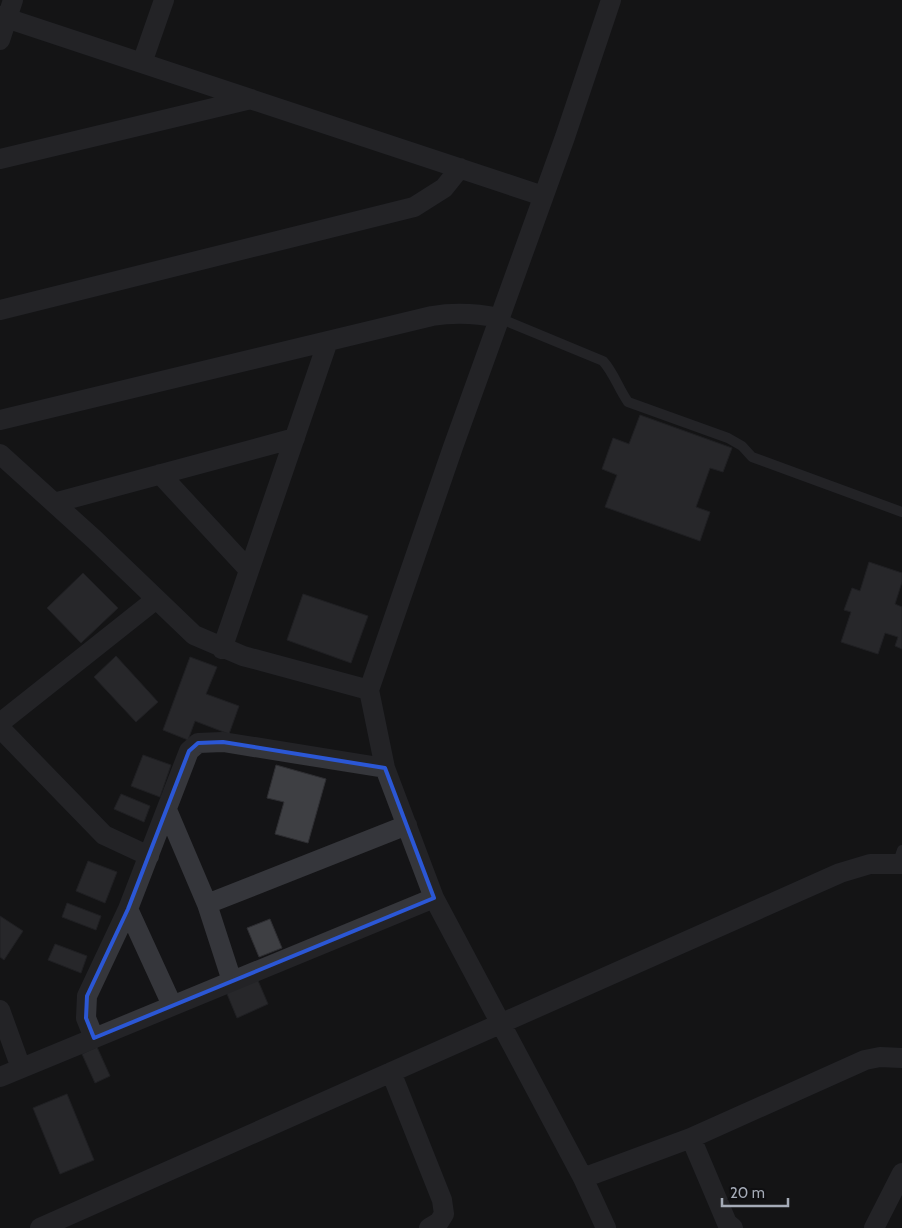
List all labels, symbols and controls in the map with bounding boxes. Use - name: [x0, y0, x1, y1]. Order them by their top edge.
- scale bar: [722, 1176, 788, 1208]
- text: 20 m: [730, 1184, 765, 1202]

